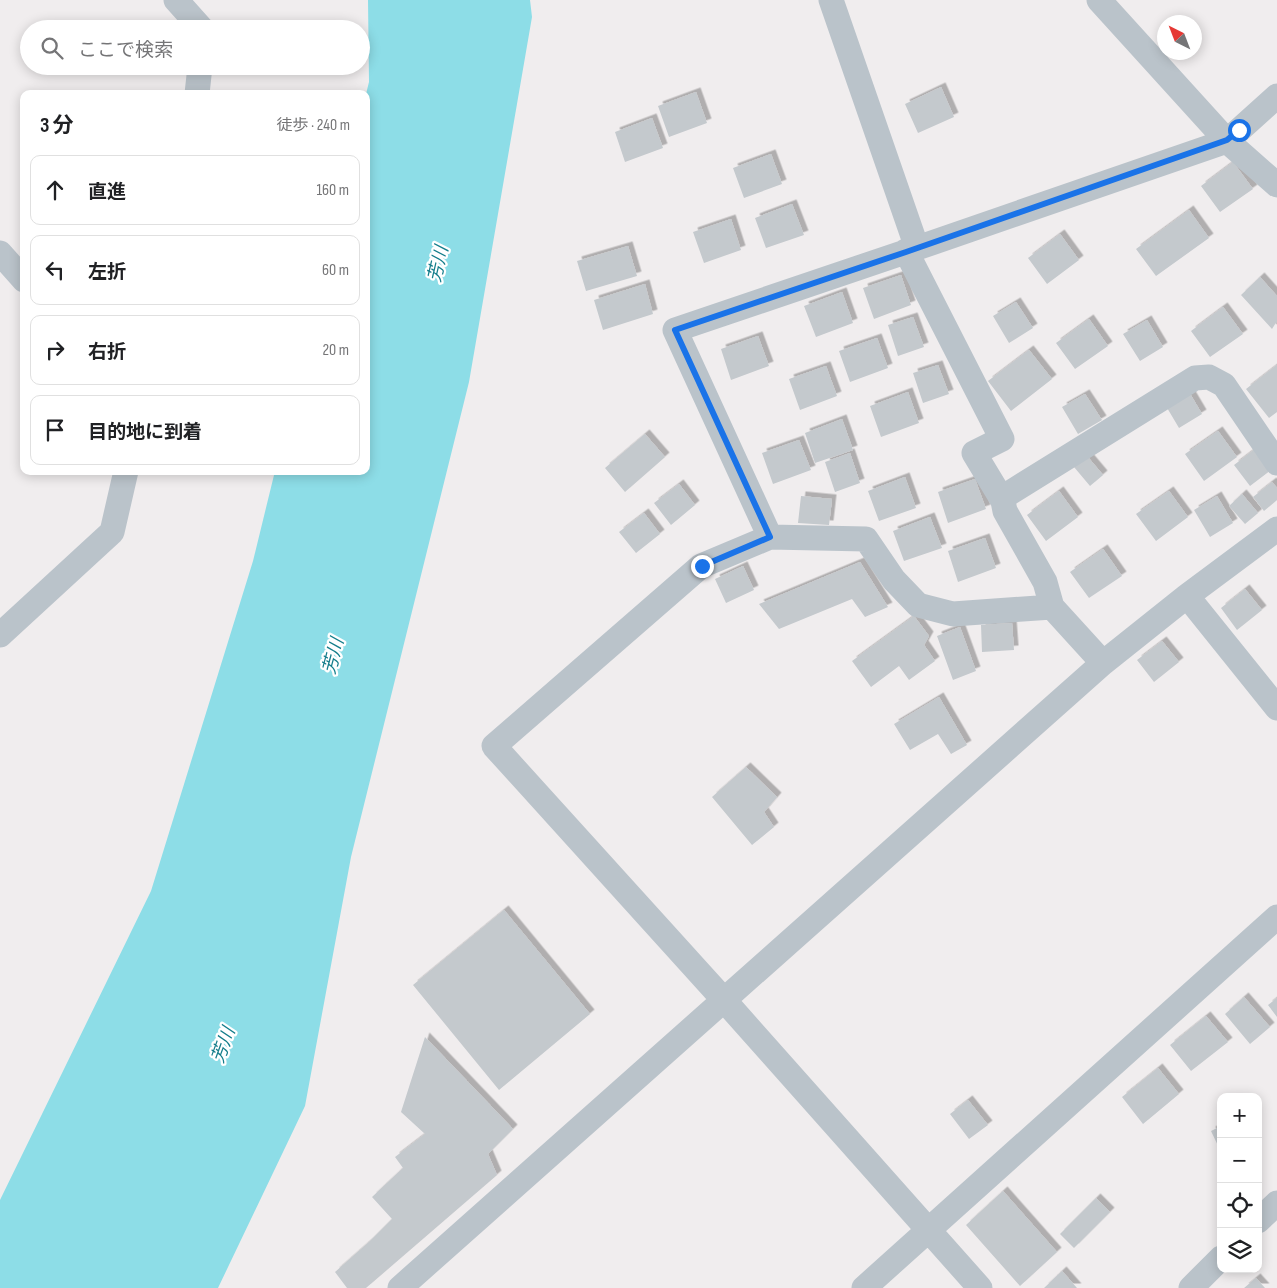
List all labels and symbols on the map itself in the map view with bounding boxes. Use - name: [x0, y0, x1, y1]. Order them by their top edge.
- north arrow: [1157, 15, 1202, 60]
- route start: [1228, 119, 1251, 142]
- water label: 芳川: [424, 242, 453, 284]
- route end: [691, 555, 714, 578]
- water label: 芳川: [319, 634, 349, 676]
- water label: 芳川: [207, 1023, 240, 1066]

